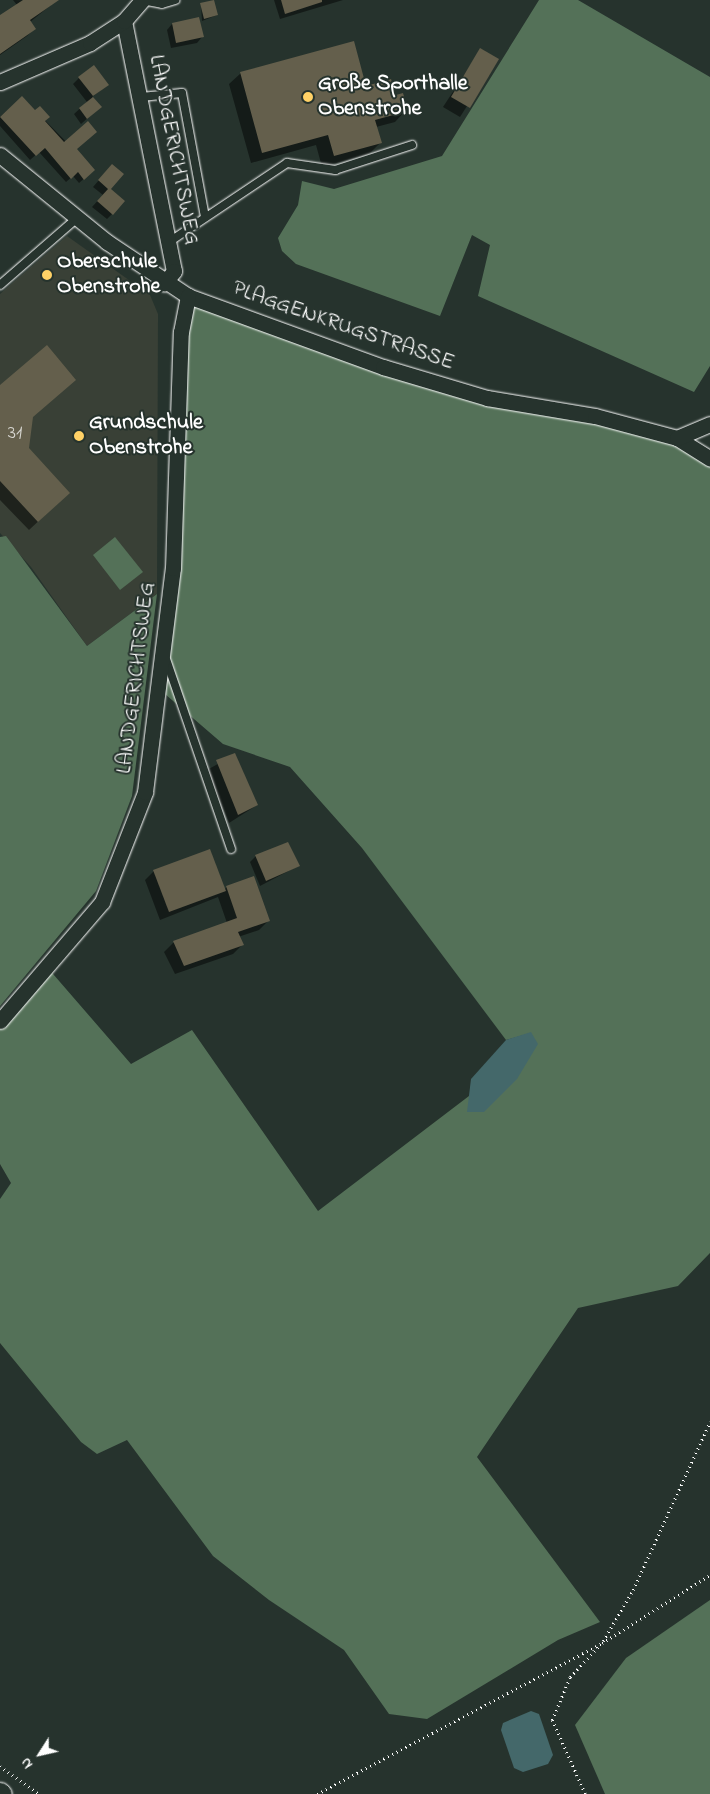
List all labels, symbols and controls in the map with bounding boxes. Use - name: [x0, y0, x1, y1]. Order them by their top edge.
- street label: LANDGERICHTSWEG: [142, 53, 204, 247]
- place label: Große Sporthalle Obenstrohe: [318, 71, 468, 122]
- marker: Große Sporthalle Obenstrohe: [302, 91, 314, 103]
- place label: Oberschule Obenstrohe: [57, 249, 160, 300]
- marker: Oberschule Obenstrohe: [41, 269, 53, 281]
- street label: PLAGGENKRUGSTRASSE: [229, 277, 457, 377]
- place label: Grundschule Obenstrohe: [89, 410, 203, 462]
- house number: 31: [8, 421, 22, 445]
- marker: Grundschule Obenstrohe: [73, 430, 85, 442]
- street label: LANDGERICHTSWEG: [112, 581, 162, 775]
- north arrow: [15, 1729, 65, 1779]
- text: N: [16, 1753, 39, 1773]

